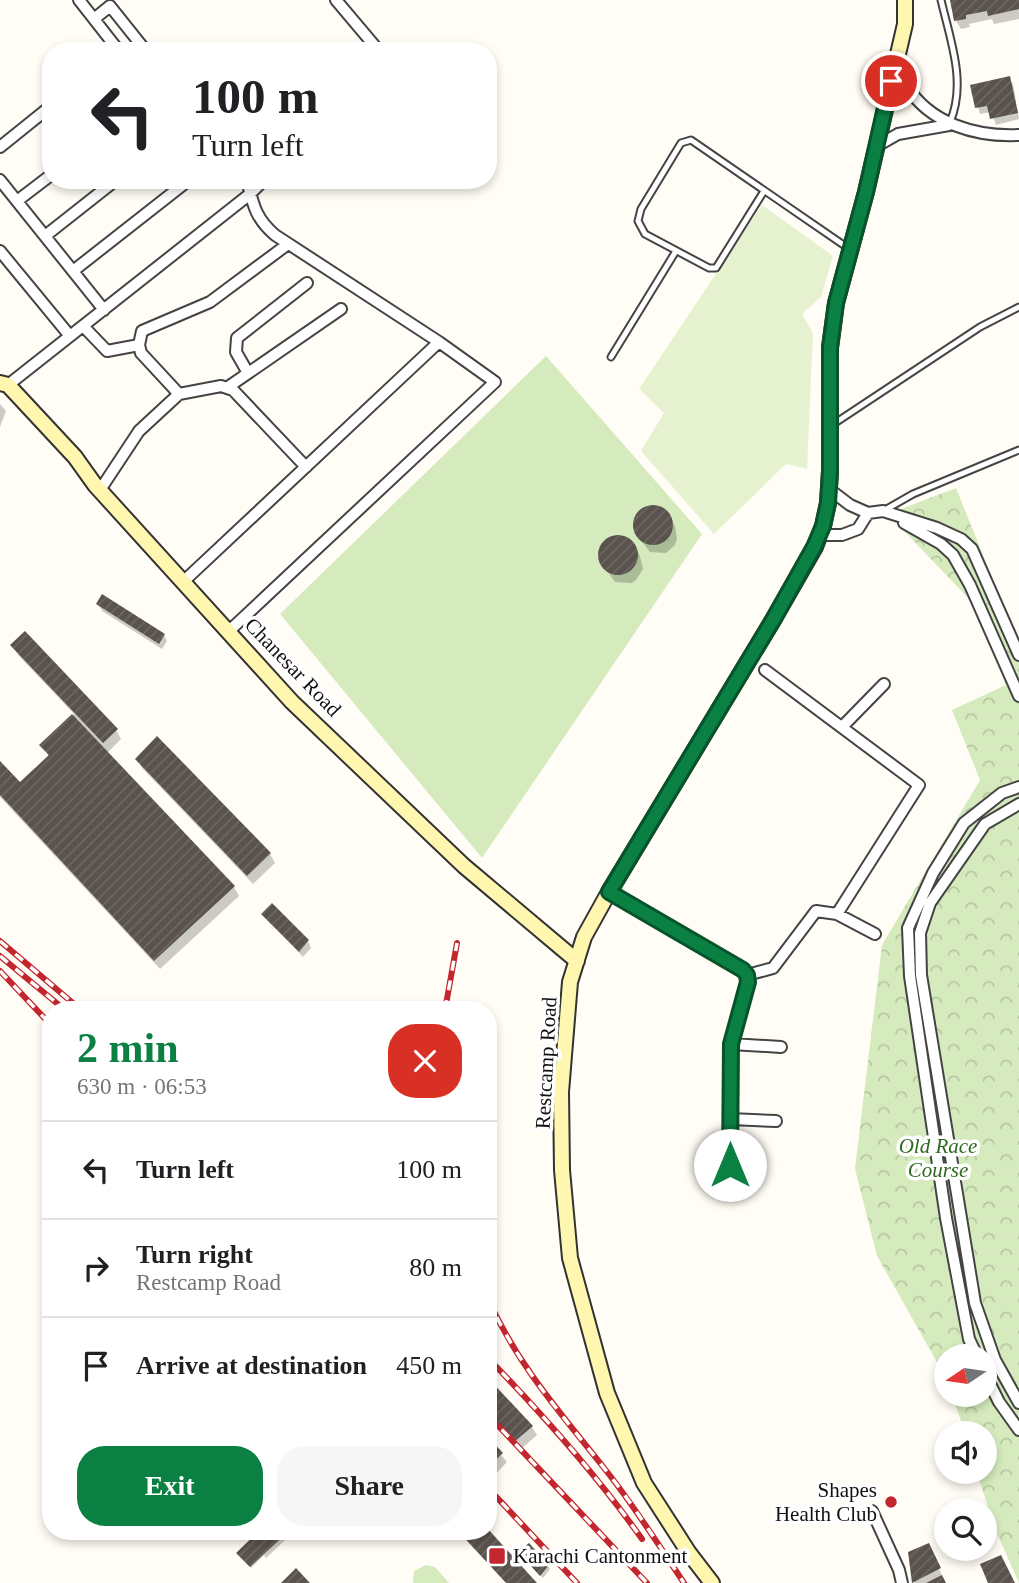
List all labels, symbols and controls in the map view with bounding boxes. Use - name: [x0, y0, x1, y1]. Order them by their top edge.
- pin: [861, 51, 921, 111]
- icon: arrive: [872, 62, 910, 100]
- text: 100 m: [192, 69, 319, 124]
- icon: left: [77, 70, 168, 161]
- text: Turn left: [192, 127, 304, 163]
- street label: Chanesar Road: [240, 613, 346, 722]
- street label: Restcamp Road: [531, 996, 561, 1130]
- button: close: [388, 1024, 462, 1098]
- text: 2 min: [77, 1025, 179, 1071]
- text: 630 m · 06:53: [77, 1074, 207, 1099]
- position arrow: [693, 1128, 767, 1202]
- park label: Old Race Course: [899, 1134, 977, 1182]
- icon: left: [77, 1151, 115, 1189]
- text: Turn left: [136, 1155, 234, 1184]
- text: 100 m: [396, 1155, 462, 1184]
- text: Turn right: [136, 1240, 253, 1269]
- icon: right: [77, 1249, 115, 1287]
- text: 80 m: [409, 1253, 462, 1282]
- text: Restcamp Road: [136, 1270, 281, 1295]
- north arrow: [934, 1344, 998, 1407]
- map controls: [934, 1344, 997, 1561]
- icon: arrive: [77, 1347, 115, 1385]
- text: Arrive at destination: [136, 1351, 367, 1380]
- text: 450 m: [396, 1351, 462, 1380]
- button: sound: [934, 1421, 997, 1484]
- button: Exit: [77, 1446, 263, 1526]
- button: Share: [277, 1446, 462, 1526]
- place label: Shapes Health Club: [775, 1478, 877, 1526]
- marker: Shapes Health Club: [883, 1494, 899, 1510]
- button: search: [934, 1498, 997, 1561]
- place label: Karachi Cantonment: [513, 1544, 688, 1568]
- marker: Karachi Cantonment: [487, 1546, 507, 1566]

